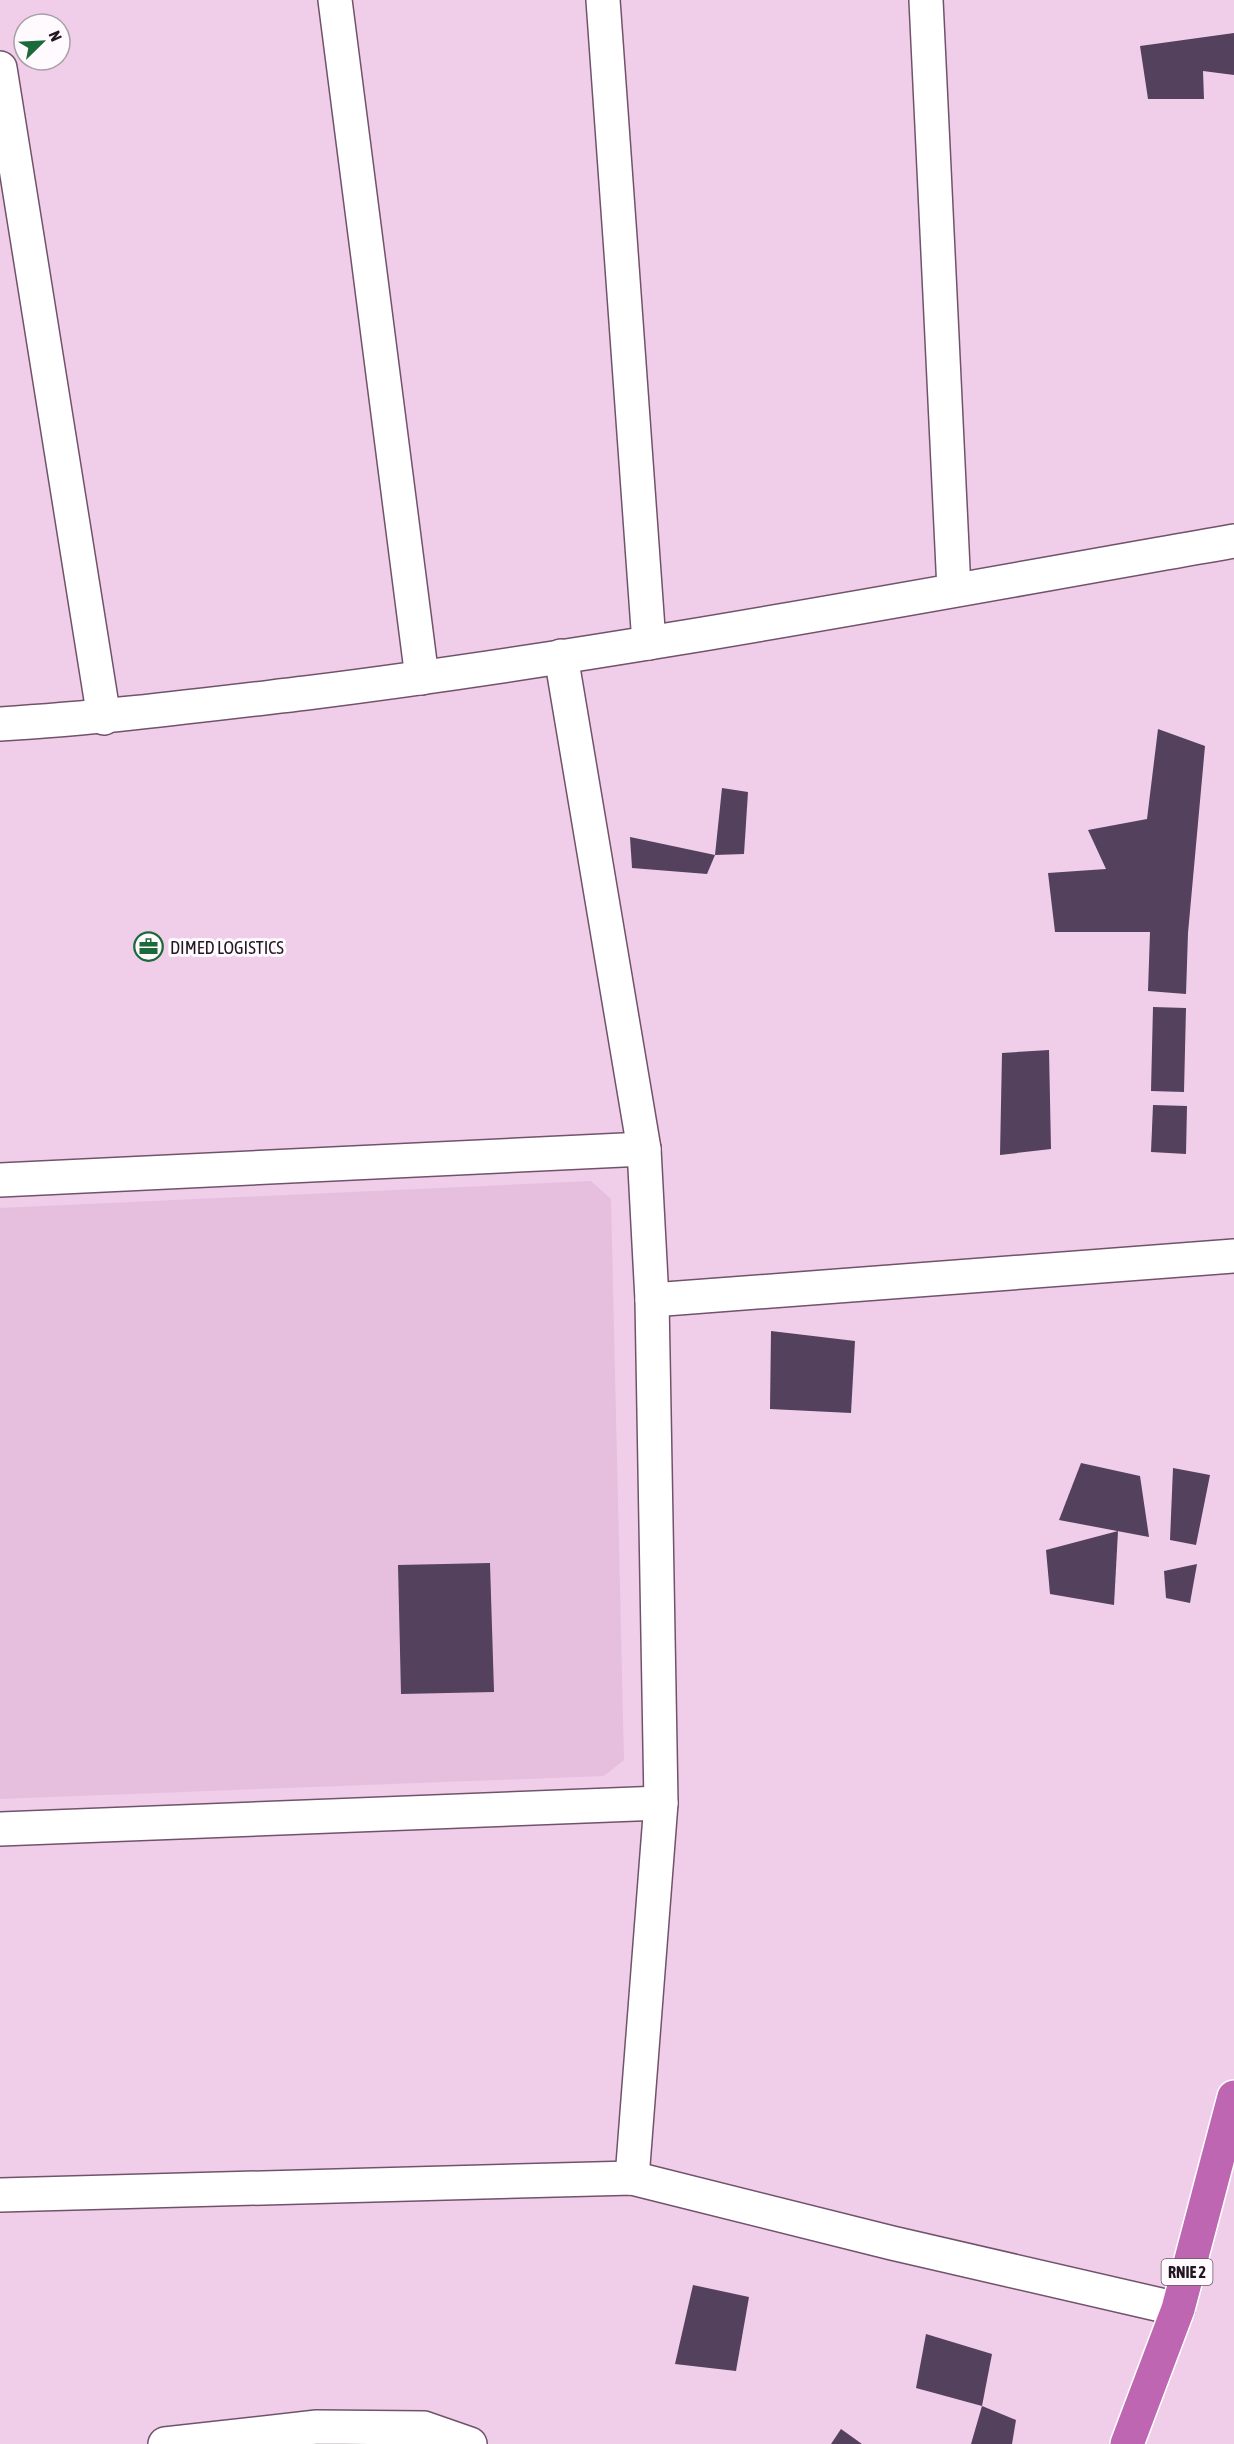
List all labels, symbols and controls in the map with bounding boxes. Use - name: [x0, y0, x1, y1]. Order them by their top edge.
- north arrow: [12, 12, 72, 72]
- text: N: [46, 28, 66, 44]
- office icon: DIMED LOGISTICS: [133, 931, 165, 963]
- place label: DIMED LOGISTICS: [170, 937, 284, 958]
- road number: RNIE 2: [1162, 2259, 1212, 2285]

